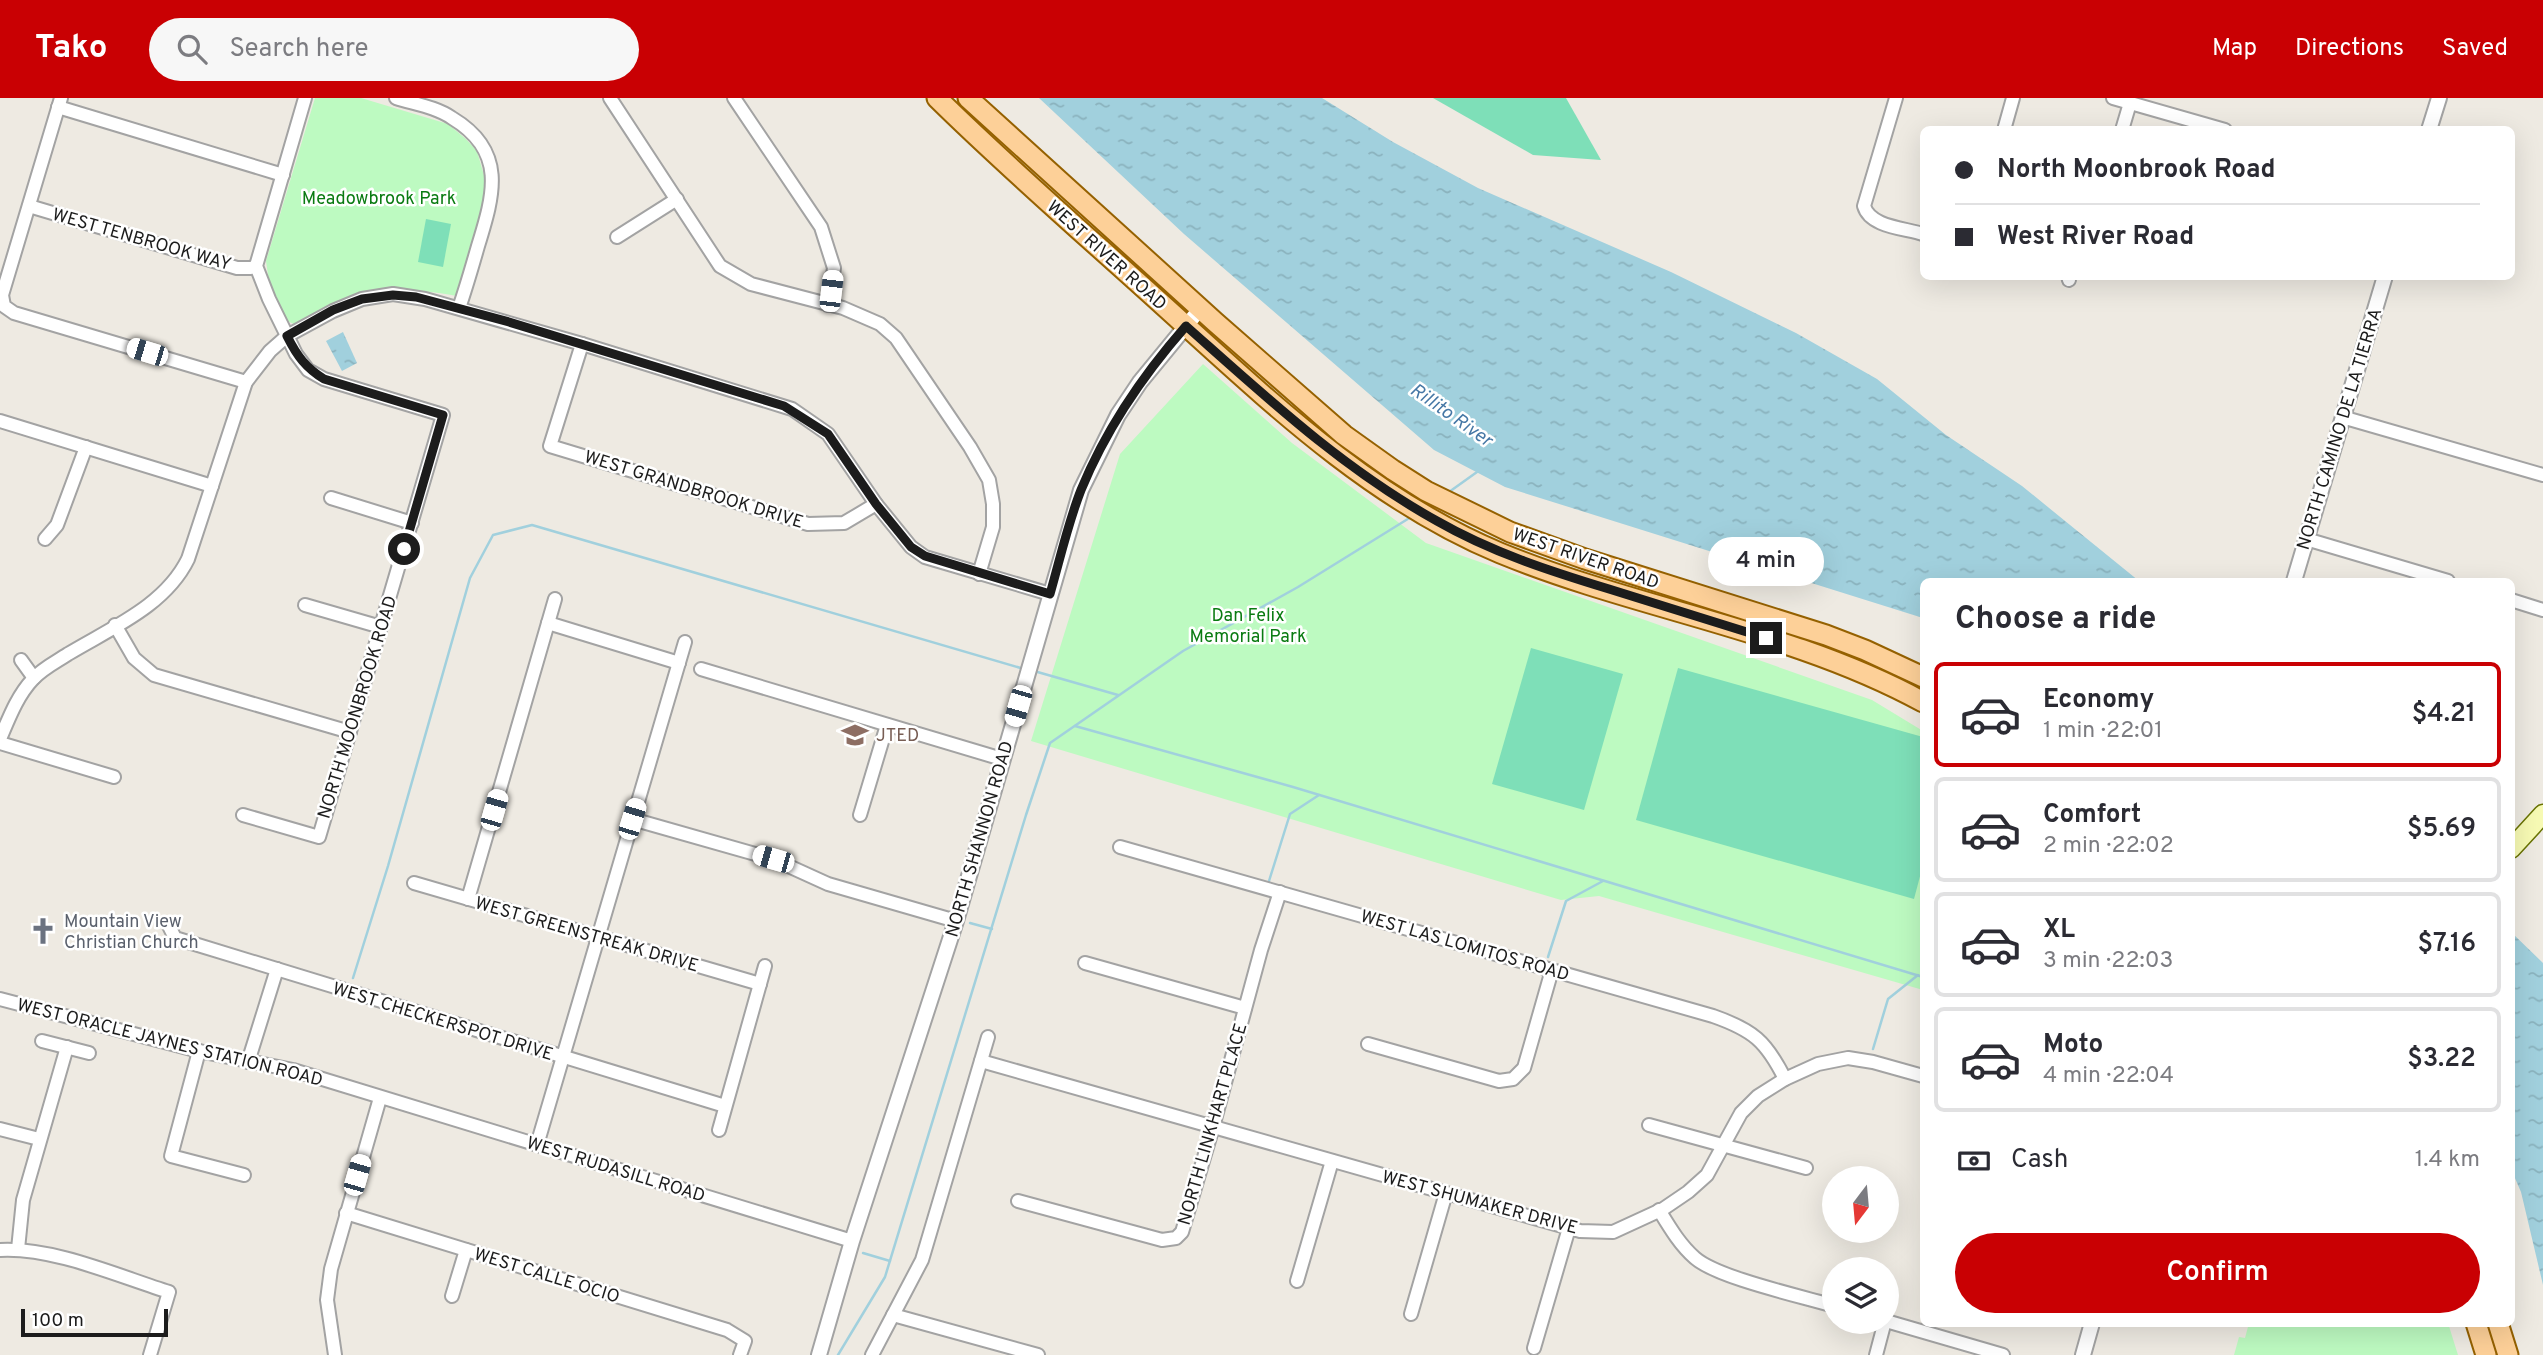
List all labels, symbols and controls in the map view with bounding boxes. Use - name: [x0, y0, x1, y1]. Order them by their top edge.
- search box: [149, 18, 639, 81]
- text: Tako: [35, 28, 107, 70]
- icon: search: [173, 30, 211, 68]
- text: Search here: [229, 33, 368, 66]
- text: Map: [2212, 34, 2257, 64]
- text: Directions: [2295, 34, 2404, 64]
- text: Saved: [2442, 34, 2508, 64]
- text: North Moonbrook Road: [1997, 154, 2276, 187]
- park label: Meadowbrook Park: [302, 188, 456, 211]
- street label: WEST RIVER ROAD: [1041, 196, 1171, 316]
- street label: WEST TENBROOK WAY: [49, 204, 234, 277]
- text: West River Road: [1997, 221, 2194, 254]
- car: [819, 269, 844, 313]
- street label: NORTH CAMINO DE LA TIERRA: [2293, 306, 2388, 553]
- car: [124, 336, 171, 368]
- water label: Rillito River: [1405, 379, 1498, 454]
- street label: WEST GRANDBROOK DRIVE: [581, 446, 806, 535]
- street label: WEST RIVER ROAD: [1509, 524, 1662, 595]
- route start: [388, 533, 420, 565]
- callout: 4 min: [1708, 536, 1824, 586]
- text: 4 min: [1736, 547, 1796, 576]
- street label: NORTH MOONBROOK ROAD: [313, 593, 403, 822]
- text: Choose a ride: [1955, 600, 2156, 640]
- park label: Dan Felix Memorial Park: [1190, 605, 1306, 649]
- route end: [1750, 622, 1782, 654]
- car: [1003, 683, 1034, 729]
- icon: car: [1959, 683, 2022, 746]
- text: Economy: [2043, 684, 2154, 717]
- text: $4.21: [2412, 698, 2476, 731]
- text: 1 min · 22:01: [2043, 717, 2163, 746]
- school or university icon: JTED: [840, 720, 870, 750]
- place label: JTED: [876, 725, 919, 748]
- street label: NORTH SHANNON ROAD: [941, 739, 1020, 940]
- car: [479, 787, 510, 833]
- car: [616, 796, 649, 842]
- icon: car: [1959, 798, 2022, 861]
- text: Comfort: [2043, 799, 2141, 832]
- text: $5.69: [2407, 813, 2476, 846]
- text: 2 min · 22:02: [2043, 832, 2174, 861]
- car: [750, 843, 797, 875]
- street label: WEST GREENSTREAK DRIVE: [472, 892, 701, 978]
- street label: WEST LAS LOMITOS ROAD: [1358, 906, 1572, 987]
- place label: Mountain View Christian Church: [64, 911, 199, 955]
- icon: car: [1959, 913, 2022, 976]
- text: XL: [2043, 914, 2075, 947]
- church icon: Mountain View Christian Church: [28, 916, 58, 946]
- text: $7.16: [2418, 928, 2476, 961]
- text: 3 min · 22:03: [2043, 947, 2173, 976]
- street label: WEST CHECKERSPOT DRIVE: [329, 978, 556, 1067]
- street label: WEST ORACLE JAYNES STATION ROAD: [14, 994, 325, 1093]
- street label: NORTH LINKHART PLACE: [1174, 1021, 1253, 1228]
- icon: car: [1959, 1028, 2022, 1091]
- text: Moto: [2043, 1029, 2103, 1062]
- text: $3.22: [2407, 1043, 2476, 1076]
- text: 4 min · 22:04: [2043, 1062, 2174, 1091]
- street label: WEST RUDASILL ROAD: [523, 1132, 708, 1209]
- icon: cash: [1955, 1142, 1993, 1180]
- text: Cash: [2011, 1144, 2068, 1177]
- text: 1.4 km: [2415, 1146, 2480, 1175]
- car: [342, 1152, 373, 1198]
- street label: WEST SHUMAKER DRIVE: [1379, 1166, 1580, 1241]
- north arrow: [1822, 1166, 1899, 1242]
- map controls: [1822, 1166, 1899, 1334]
- button: Confirm: [1955, 1233, 2480, 1313]
- street label: WEST CALLE OCIO: [471, 1243, 622, 1310]
- button: layers: [1822, 1257, 1899, 1334]
- scale bar: [21, 1306, 168, 1338]
- text: 100 m: [32, 1309, 84, 1333]

